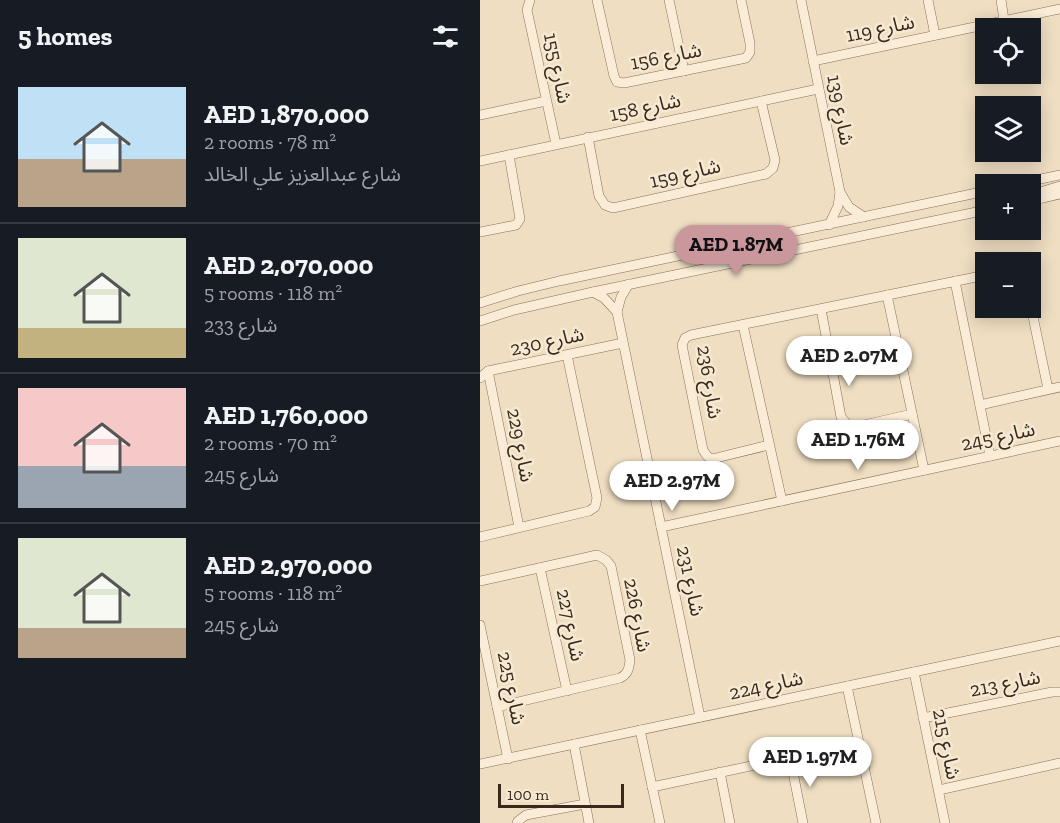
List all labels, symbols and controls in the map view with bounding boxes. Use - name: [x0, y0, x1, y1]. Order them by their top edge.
- street label: شارع 119: [843, 9, 917, 50]
- map controls: [975, 18, 1041, 318]
- button: locate: [975, 18, 1041, 84]
- text: 5 homes: [18, 20, 112, 52]
- icon: filters: [429, 20, 462, 53]
- street label: شارع 155: [536, 30, 577, 106]
- street label: شارع 156: [628, 37, 704, 78]
- street label: شارع 139: [819, 73, 860, 148]
- street label: شارع 158: [607, 88, 683, 129]
- button: layers: [975, 96, 1041, 162]
- text: AED 1,870,000: [204, 98, 369, 130]
- icon: home: [66, 111, 138, 183]
- text: 2 rooms · 78 m²: [204, 130, 336, 154]
- street label: شارع 159: [647, 153, 723, 196]
- text: شارع عبدالعزيز علي الخالد: [204, 162, 401, 186]
- button: +: [975, 174, 1041, 240]
- pin: AED 1.87M: [667, 225, 805, 276]
- text: AED 1.87M: [689, 232, 783, 256]
- text: AED 2,070,000: [204, 249, 374, 281]
- button: −: [975, 252, 1041, 318]
- icon: home: [66, 262, 138, 334]
- text: 5 rooms · 118 m²: [204, 281, 342, 305]
- text: شارع 233: [204, 313, 277, 337]
- street label: شارع 230: [508, 321, 587, 363]
- pin: AED 2.07M: [780, 336, 918, 387]
- street label: شارع 236: [689, 343, 728, 421]
- text: AED 2.07M: [800, 343, 898, 367]
- text: AED 1,760,000: [204, 399, 368, 431]
- street label: شارع 229: [499, 406, 540, 485]
- icon: home: [66, 412, 138, 484]
- street label: شارع 245: [959, 416, 1038, 458]
- pin: AED 1.76M: [789, 420, 927, 471]
- text: AED 1.76M: [811, 427, 905, 451]
- text: 2 rooms · 70 m²: [204, 431, 337, 455]
- pin: AED 2.97M: [603, 461, 741, 512]
- text: شارع 245: [204, 463, 279, 487]
- text: AED 2.97M: [623, 468, 721, 492]
- street label: شارع 231: [669, 544, 710, 619]
- text: AED 2,970,000: [204, 549, 372, 581]
- icon: home: [66, 562, 138, 634]
- street label: شارع 226: [616, 576, 657, 655]
- text: 5 rooms · 118 m²: [204, 581, 342, 605]
- street label: شارع 227: [549, 587, 590, 664]
- text: شارع 245: [204, 613, 279, 637]
- street label: شارع 225: [490, 649, 531, 727]
- street label: شارع 213: [968, 664, 1043, 705]
- street label: شارع 224: [727, 665, 806, 707]
- street label: شارع 215: [925, 706, 966, 782]
- pin: AED 1.97M: [741, 737, 879, 788]
- text: AED 1.97M: [763, 744, 857, 768]
- scale bar: [498, 781, 624, 808]
- text: 100 m: [507, 785, 549, 804]

